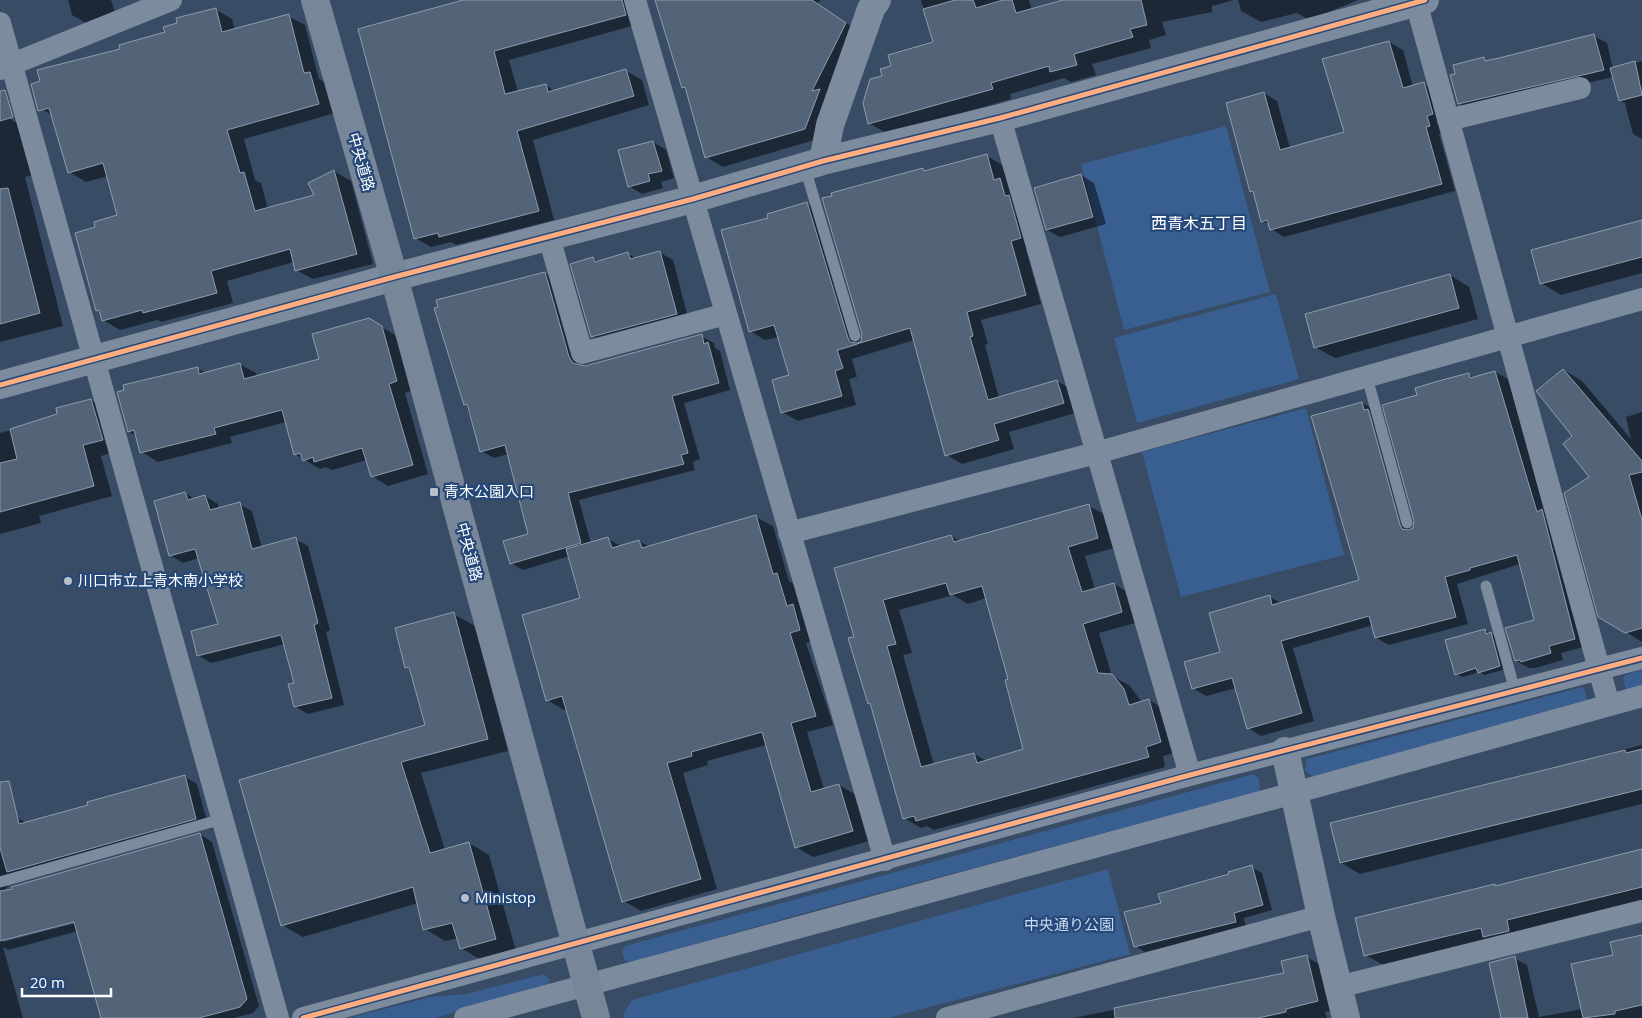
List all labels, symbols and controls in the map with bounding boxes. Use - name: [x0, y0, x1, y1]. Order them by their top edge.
- street label: 中央道路: [344, 130, 380, 193]
- district label: 西青木五丁目: [1151, 212, 1247, 234]
- place label: 青木公園入口: [444, 481, 534, 501]
- marker: 青木公園入口: [428, 486, 440, 498]
- street label: 中央道路: [453, 520, 487, 583]
- place label: 川口市立上青木南小学校: [78, 570, 243, 590]
- marker: 川口市立上青木南小学校: [62, 575, 74, 587]
- place label: Ministop: [475, 887, 536, 907]
- marker: Ministop: [459, 892, 471, 904]
- park label: 中央通り公園: [1024, 914, 1114, 934]
- scale bar: [22, 966, 111, 998]
- text: 20 m: [30, 972, 65, 992]

